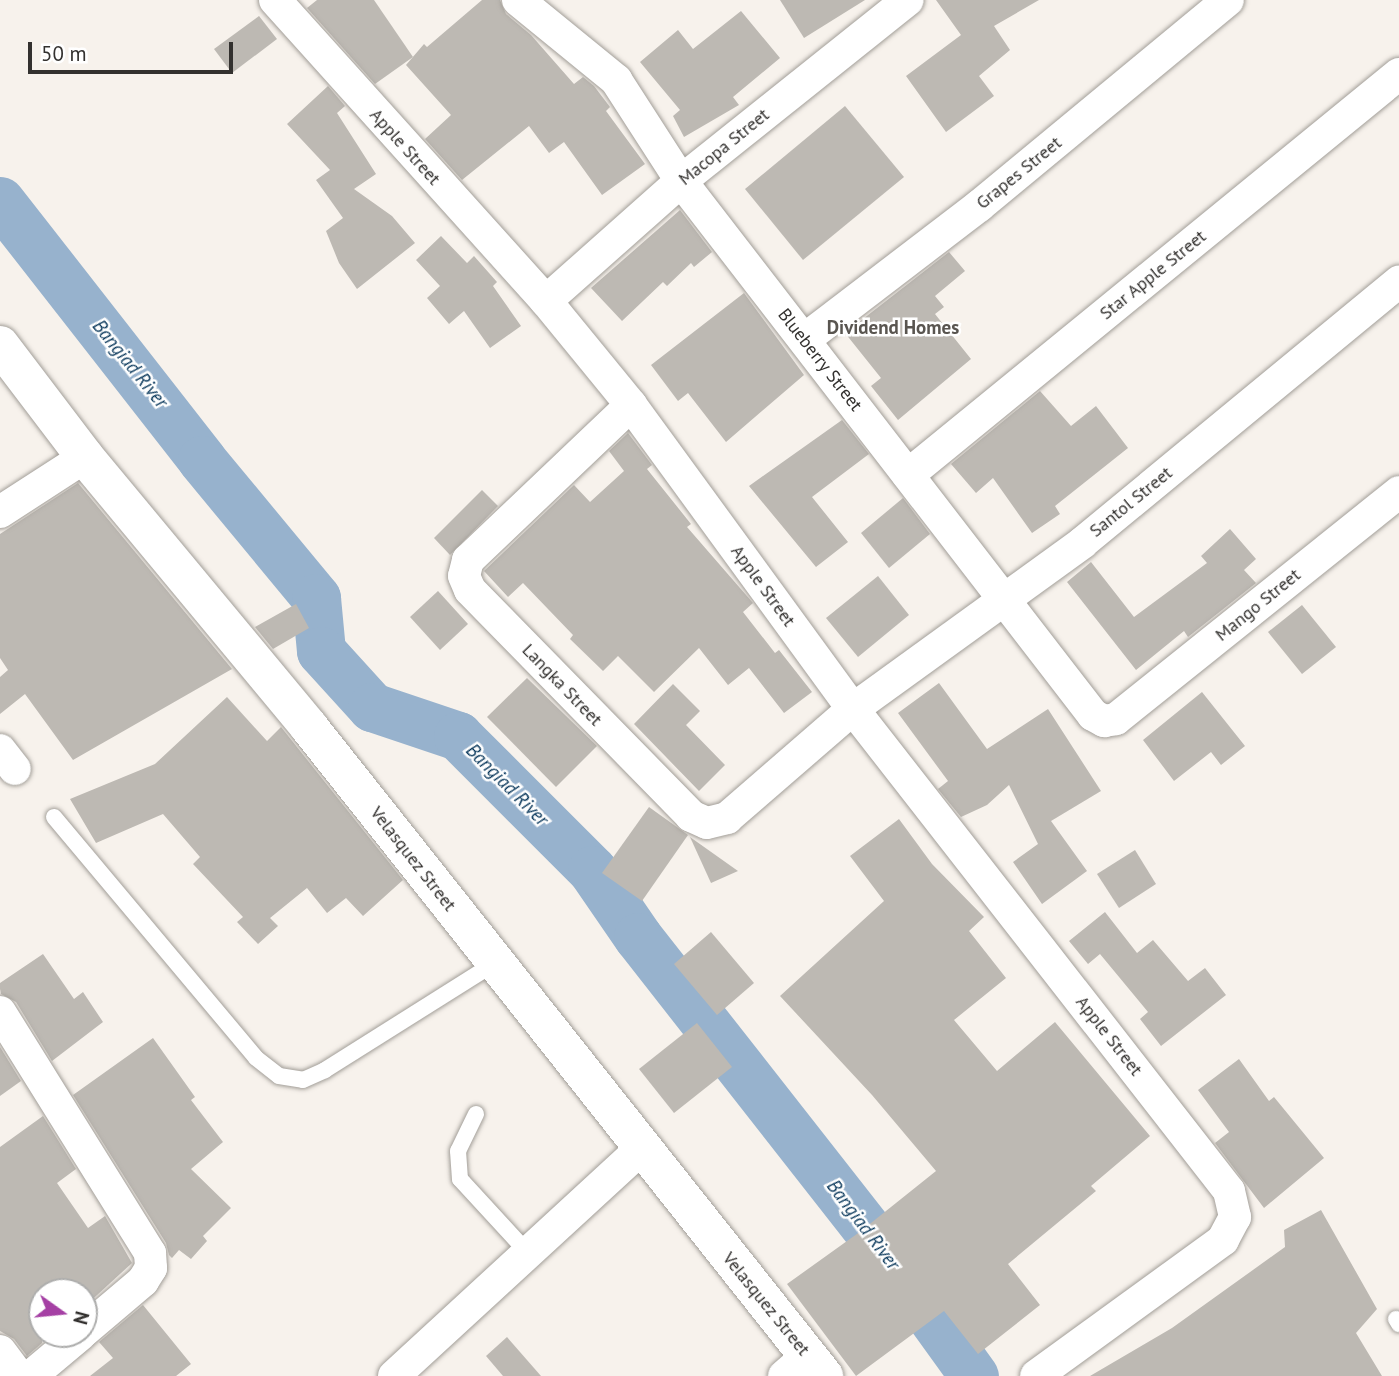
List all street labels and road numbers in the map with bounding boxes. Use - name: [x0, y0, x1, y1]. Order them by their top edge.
- street label: Apple Street: [365, 104, 445, 190]
- street label: Macopa Street: [674, 104, 774, 190]
- street label: Grapes Street: [972, 132, 1066, 214]
- street label: Star Apple Street: [1095, 225, 1211, 325]
- street label: Blueberry Street: [773, 304, 867, 416]
- street label: Santol Street: [1085, 462, 1177, 542]
- street label: Apple Street: [726, 541, 800, 631]
- street label: Mango Street: [1211, 564, 1305, 646]
- street label: Langka Street: [518, 639, 606, 731]
- street label: Velasquez Street: [365, 802, 461, 916]
- street label: Apple Street: [1071, 992, 1147, 1080]
- street label: Velasquez Street: [718, 1248, 814, 1360]

